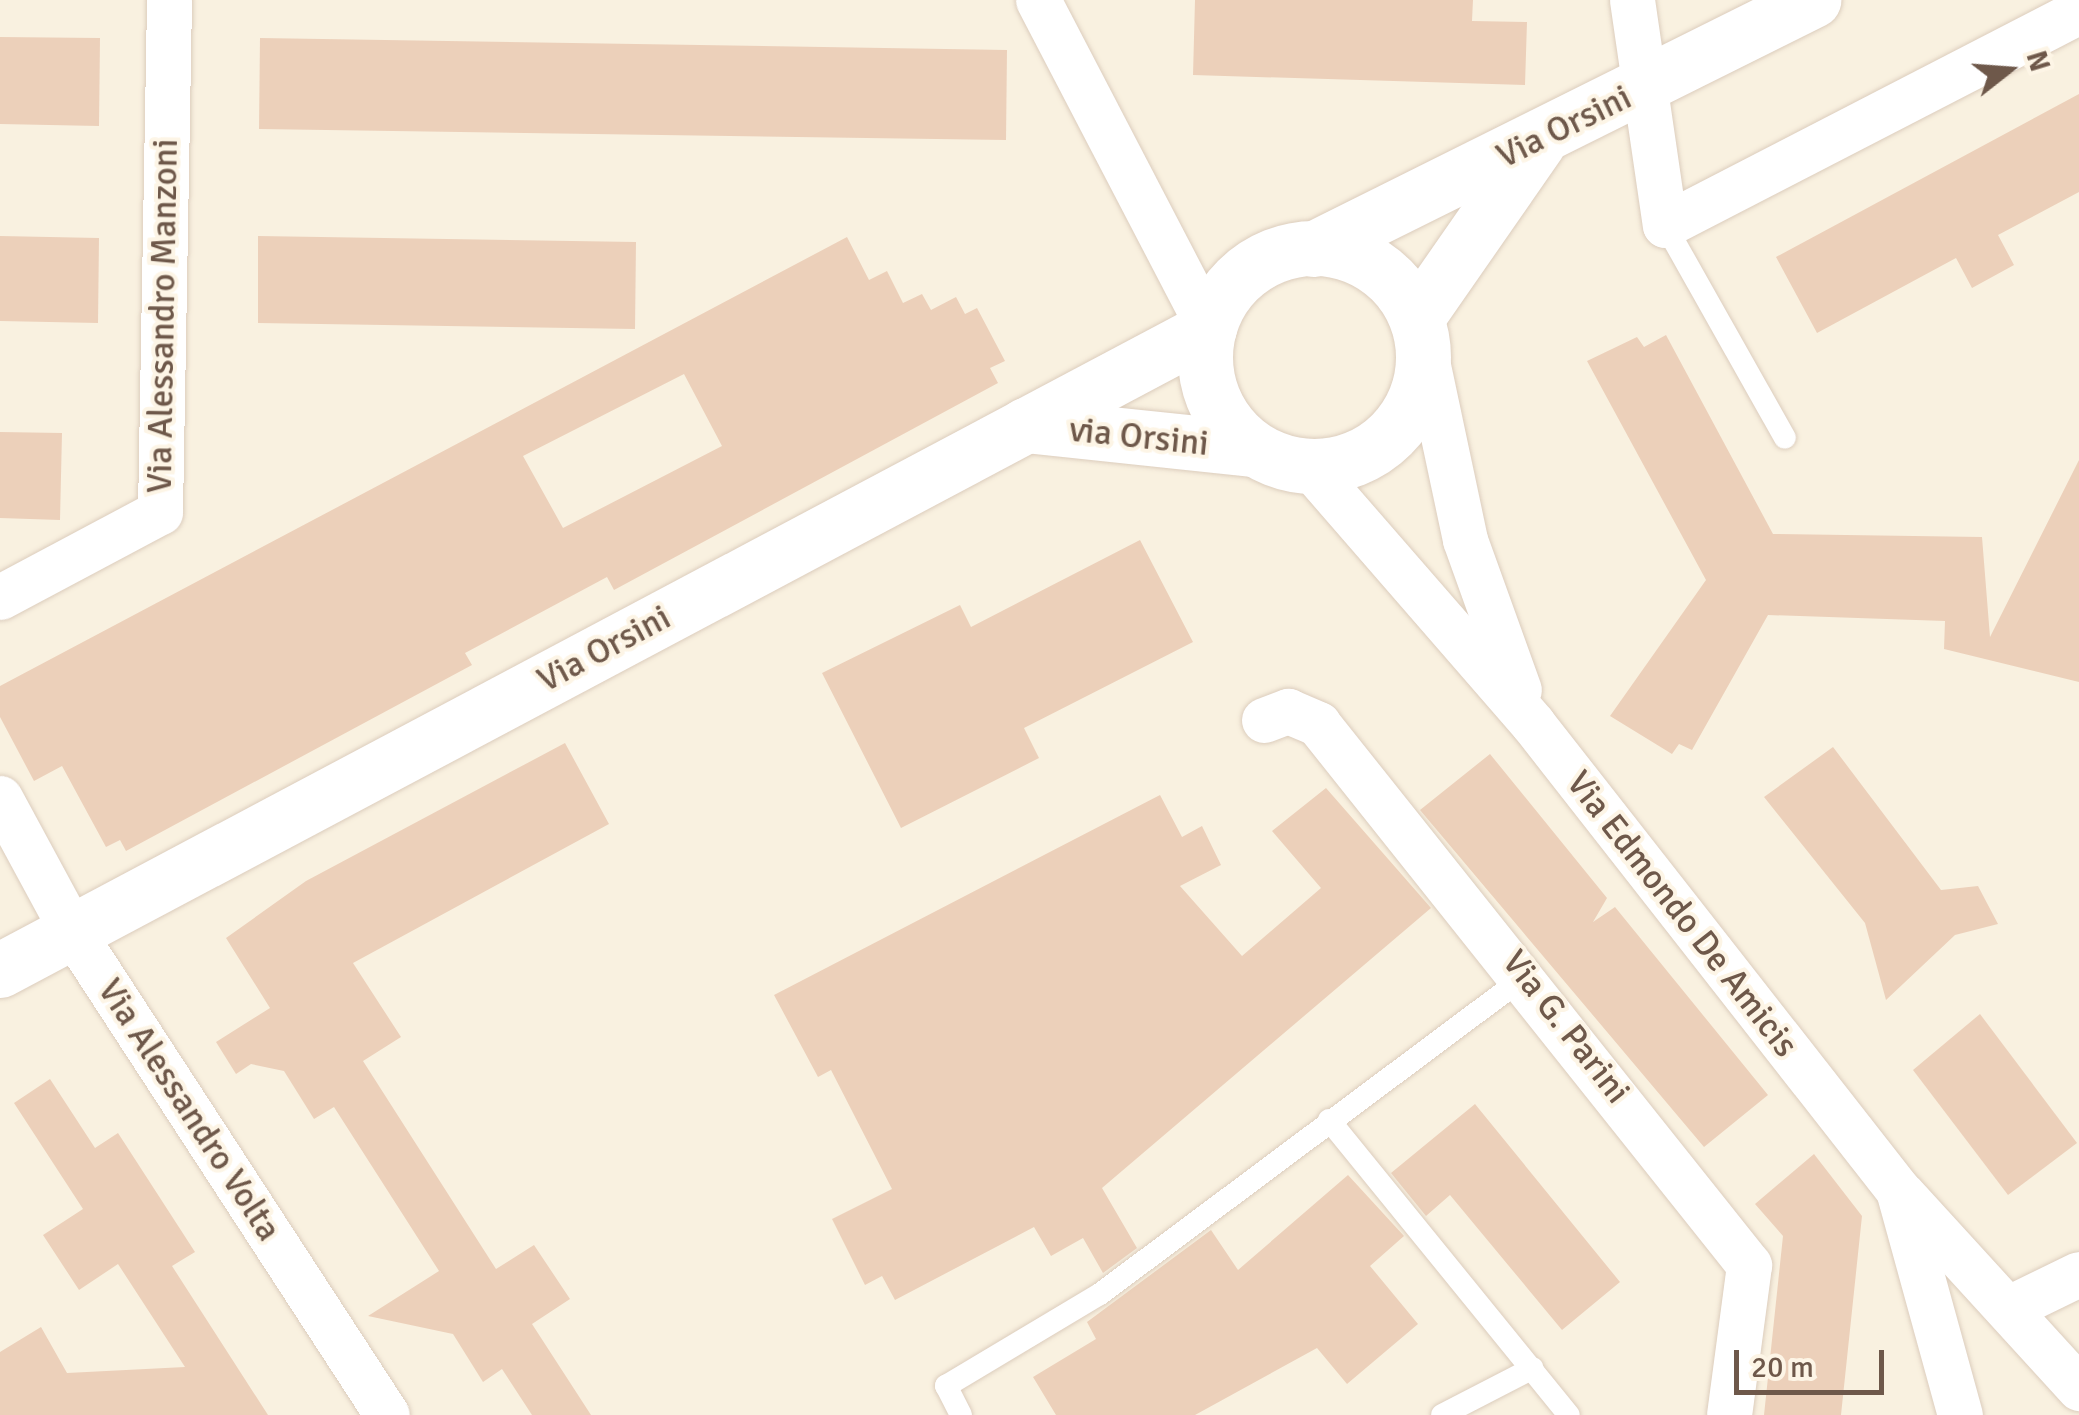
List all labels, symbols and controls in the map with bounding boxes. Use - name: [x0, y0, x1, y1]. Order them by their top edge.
- north arrow: [1959, 20, 2059, 120]
- text: N: [2019, 47, 2057, 76]
- street label: Via Orsini: [1490, 76, 1638, 178]
- street label: Via Alessandro Manzoni: [139, 138, 187, 494]
- street label: via Orsini: [1067, 409, 1211, 465]
- street label: Via Orsini: [530, 597, 678, 701]
- street label: Via Edmondo De Amicis: [1557, 763, 1807, 1065]
- street label: Via G. Parini: [1493, 942, 1639, 1112]
- street label: Via Alessandro Volta: [89, 971, 289, 1249]
- scale bar: [1739, 1330, 1889, 1392]
- text: 20 m: [1751, 1349, 1814, 1386]

